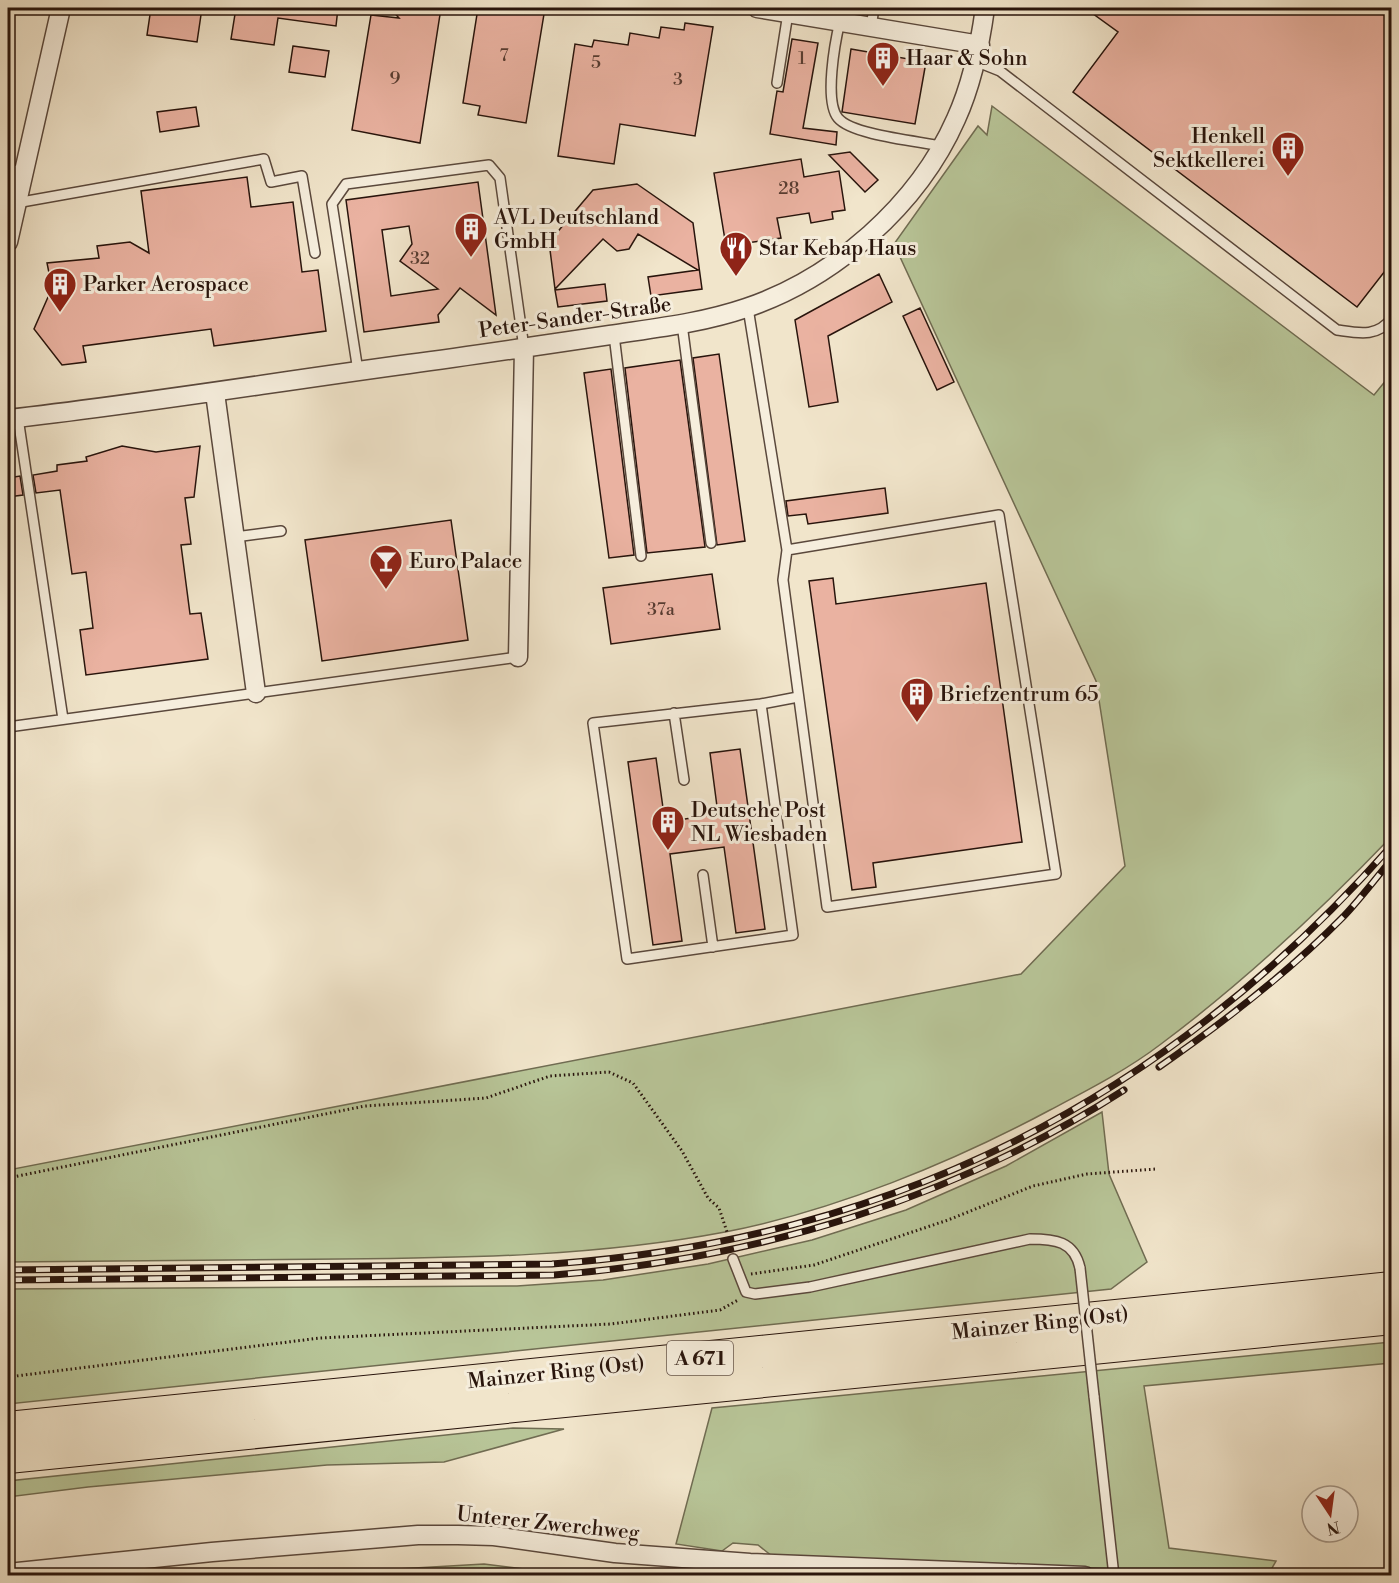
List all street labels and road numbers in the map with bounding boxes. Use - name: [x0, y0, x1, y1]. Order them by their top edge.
- street label: Peter-Sander-Straße: [477, 292, 673, 344]
- street label: Mainzer Ring (Ost): [950, 1302, 1130, 1346]
- road number: A 671: [667, 1341, 733, 1375]
- street label: Mainzer Ring (Ost): [466, 1351, 646, 1395]
- street label: Unterer Zwerchweg: [455, 1501, 641, 1547]

